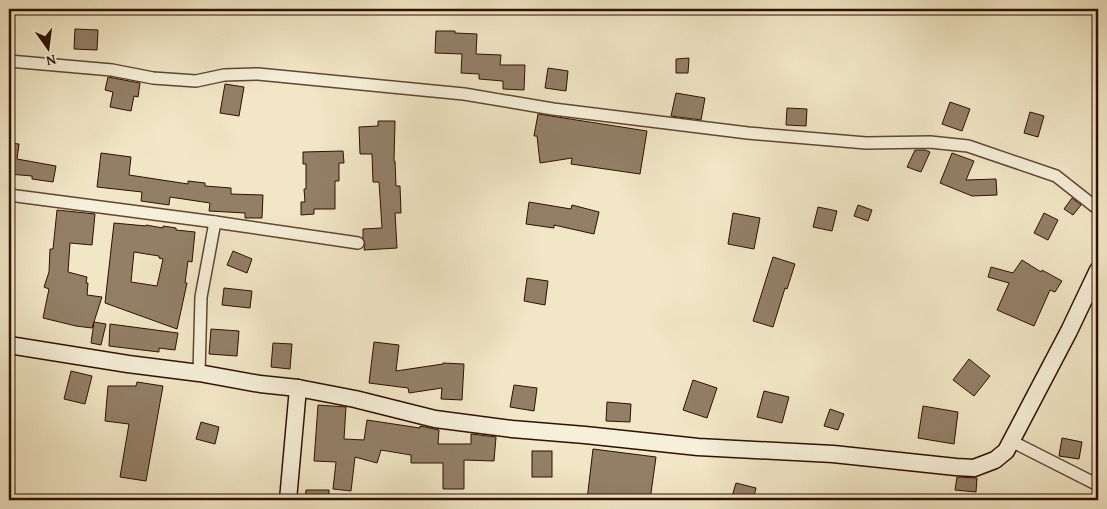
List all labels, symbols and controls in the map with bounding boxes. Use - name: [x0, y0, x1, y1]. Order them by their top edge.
- north arrow: [22, 22, 72, 72]
- text: N: [44, 50, 58, 72]

